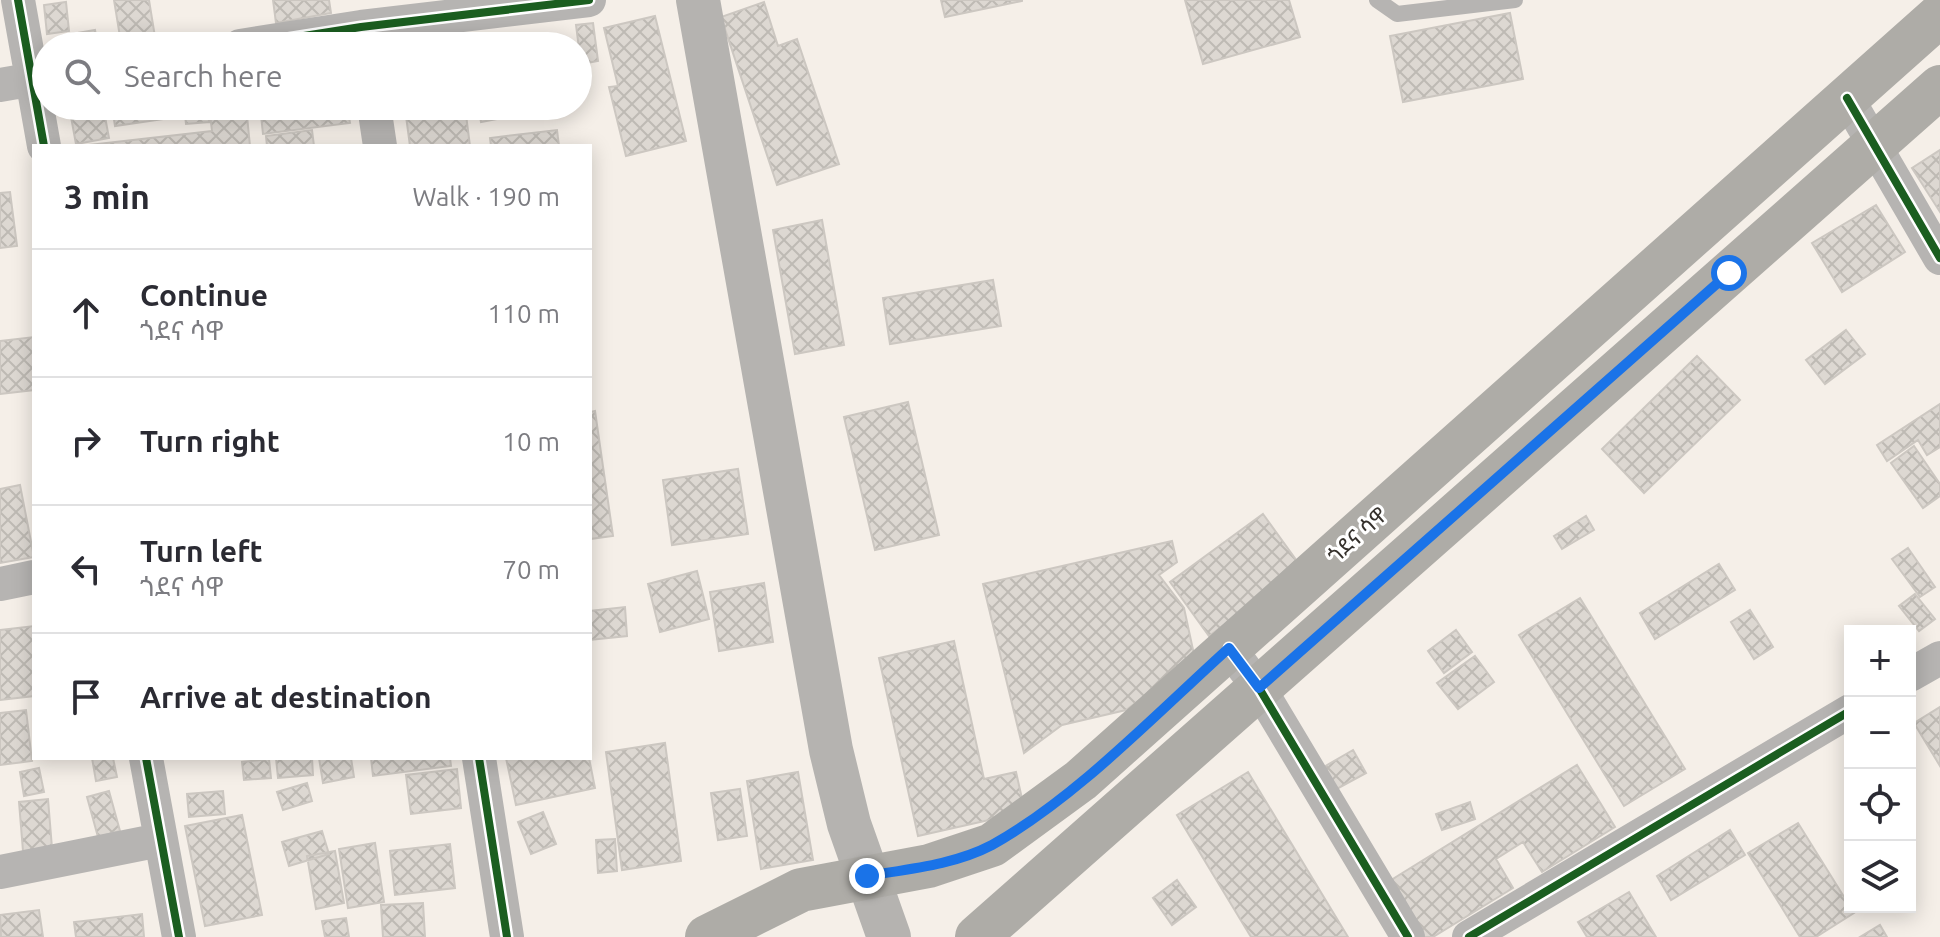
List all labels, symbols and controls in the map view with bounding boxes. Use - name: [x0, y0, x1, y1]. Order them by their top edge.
- search box: [32, 32, 592, 120]
- icon: search: [60, 54, 104, 98]
- text: Search here: [124, 59, 283, 93]
- text: 3 min: [64, 177, 150, 215]
- text: Walk · 190 m: [412, 182, 560, 211]
- route start: [1711, 255, 1747, 291]
- text: Continue: [140, 278, 268, 312]
- icon: ahead: [64, 291, 108, 335]
- text: 110 m: [488, 299, 560, 328]
- text: ጎደና ሳዋ: [140, 316, 223, 345]
- icon: right: [64, 419, 108, 463]
- text: Turn right: [140, 424, 280, 458]
- text: 10 m: [502, 427, 560, 456]
- street label: ጎደና ሳዋ: [1322, 502, 1391, 568]
- text: Turn left: [140, 534, 262, 568]
- icon: left: [64, 547, 108, 591]
- text: 70 m: [502, 555, 560, 584]
- text: ጎደና ሳዋ: [140, 572, 223, 601]
- map controls: [1844, 625, 1916, 913]
- button: +: [1844, 625, 1916, 697]
- icon: arrive: [64, 675, 108, 719]
- text: Arrive at destination: [140, 680, 432, 714]
- button: −: [1844, 697, 1916, 769]
- button: locate: [1844, 769, 1916, 841]
- button: layers: [1844, 841, 1916, 913]
- route end: [849, 858, 885, 894]

